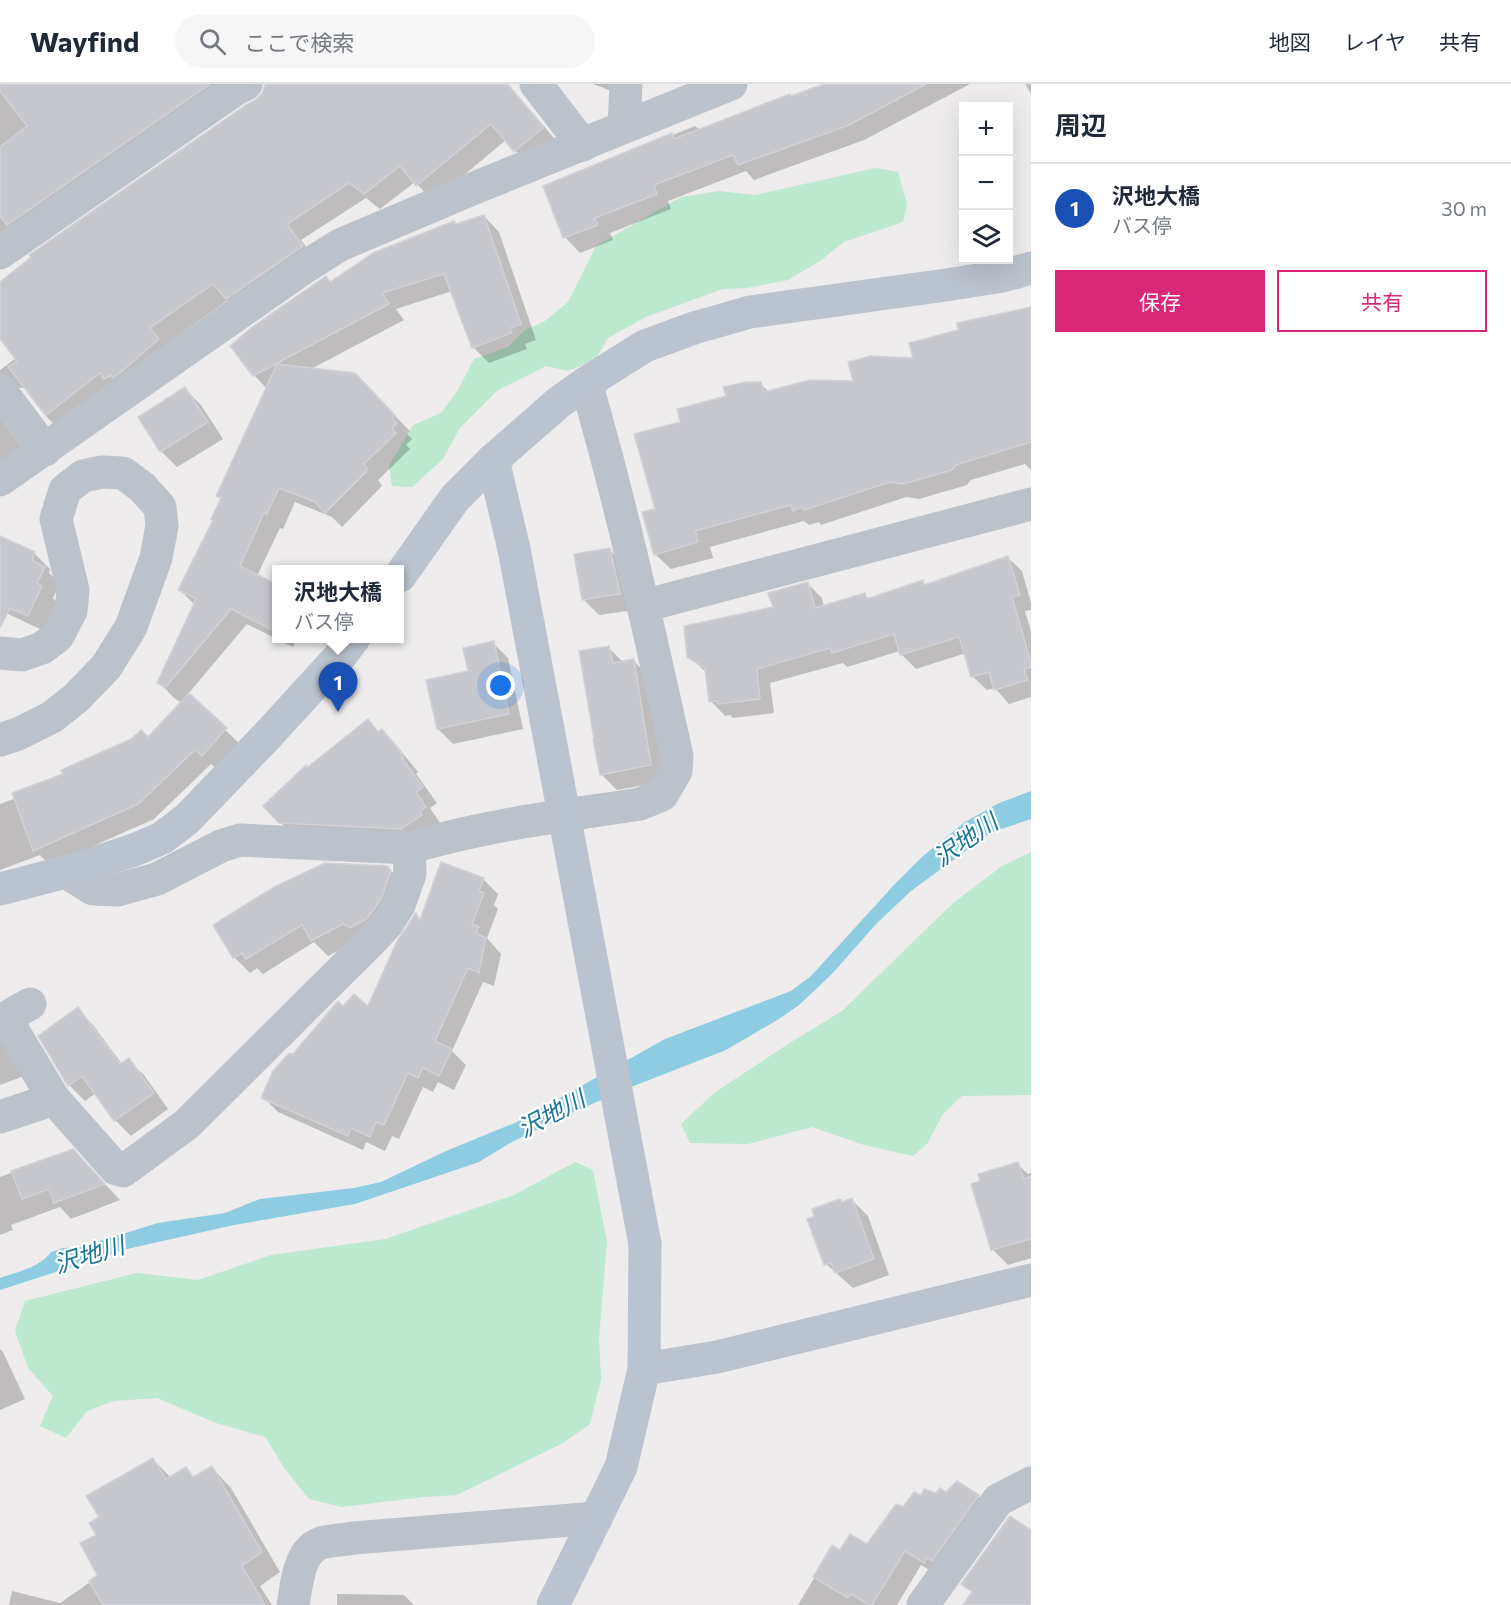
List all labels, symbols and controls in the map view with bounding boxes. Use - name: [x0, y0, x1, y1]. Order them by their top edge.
- search box: [175, 14, 595, 68]
- text: Wayfind: [30, 24, 139, 58]
- icon: search: [196, 25, 229, 58]
- text: ここで検索: [244, 29, 354, 56]
- text: 地図: [1269, 29, 1311, 54]
- text: レイヤ: [1344, 29, 1406, 54]
- text: 共有: [1439, 29, 1481, 54]
- map controls: [959, 102, 1013, 264]
- button: +: [959, 102, 1013, 156]
- text: 周辺: [1055, 109, 1107, 140]
- button: −: [959, 156, 1013, 210]
- text: 沢地大橋: [1112, 182, 1200, 209]
- text: 1: [1070, 196, 1079, 220]
- text: 30 m: [1441, 196, 1487, 220]
- button: layers: [959, 210, 1013, 264]
- text: バス停: [1112, 213, 1172, 237]
- button: 保存: [1055, 270, 1265, 332]
- button: 共有: [1277, 270, 1487, 332]
- popup: [272, 565, 404, 643]
- text: 沢地大橋: [294, 578, 382, 605]
- text: バス停: [294, 609, 354, 633]
- pin: 1: [318, 662, 358, 712]
- your location: [486, 671, 515, 700]
- water label: 沢地川: [927, 805, 1005, 872]
- water label: 沢地川: [512, 1082, 592, 1143]
- water label: 沢地川: [50, 1229, 131, 1278]

